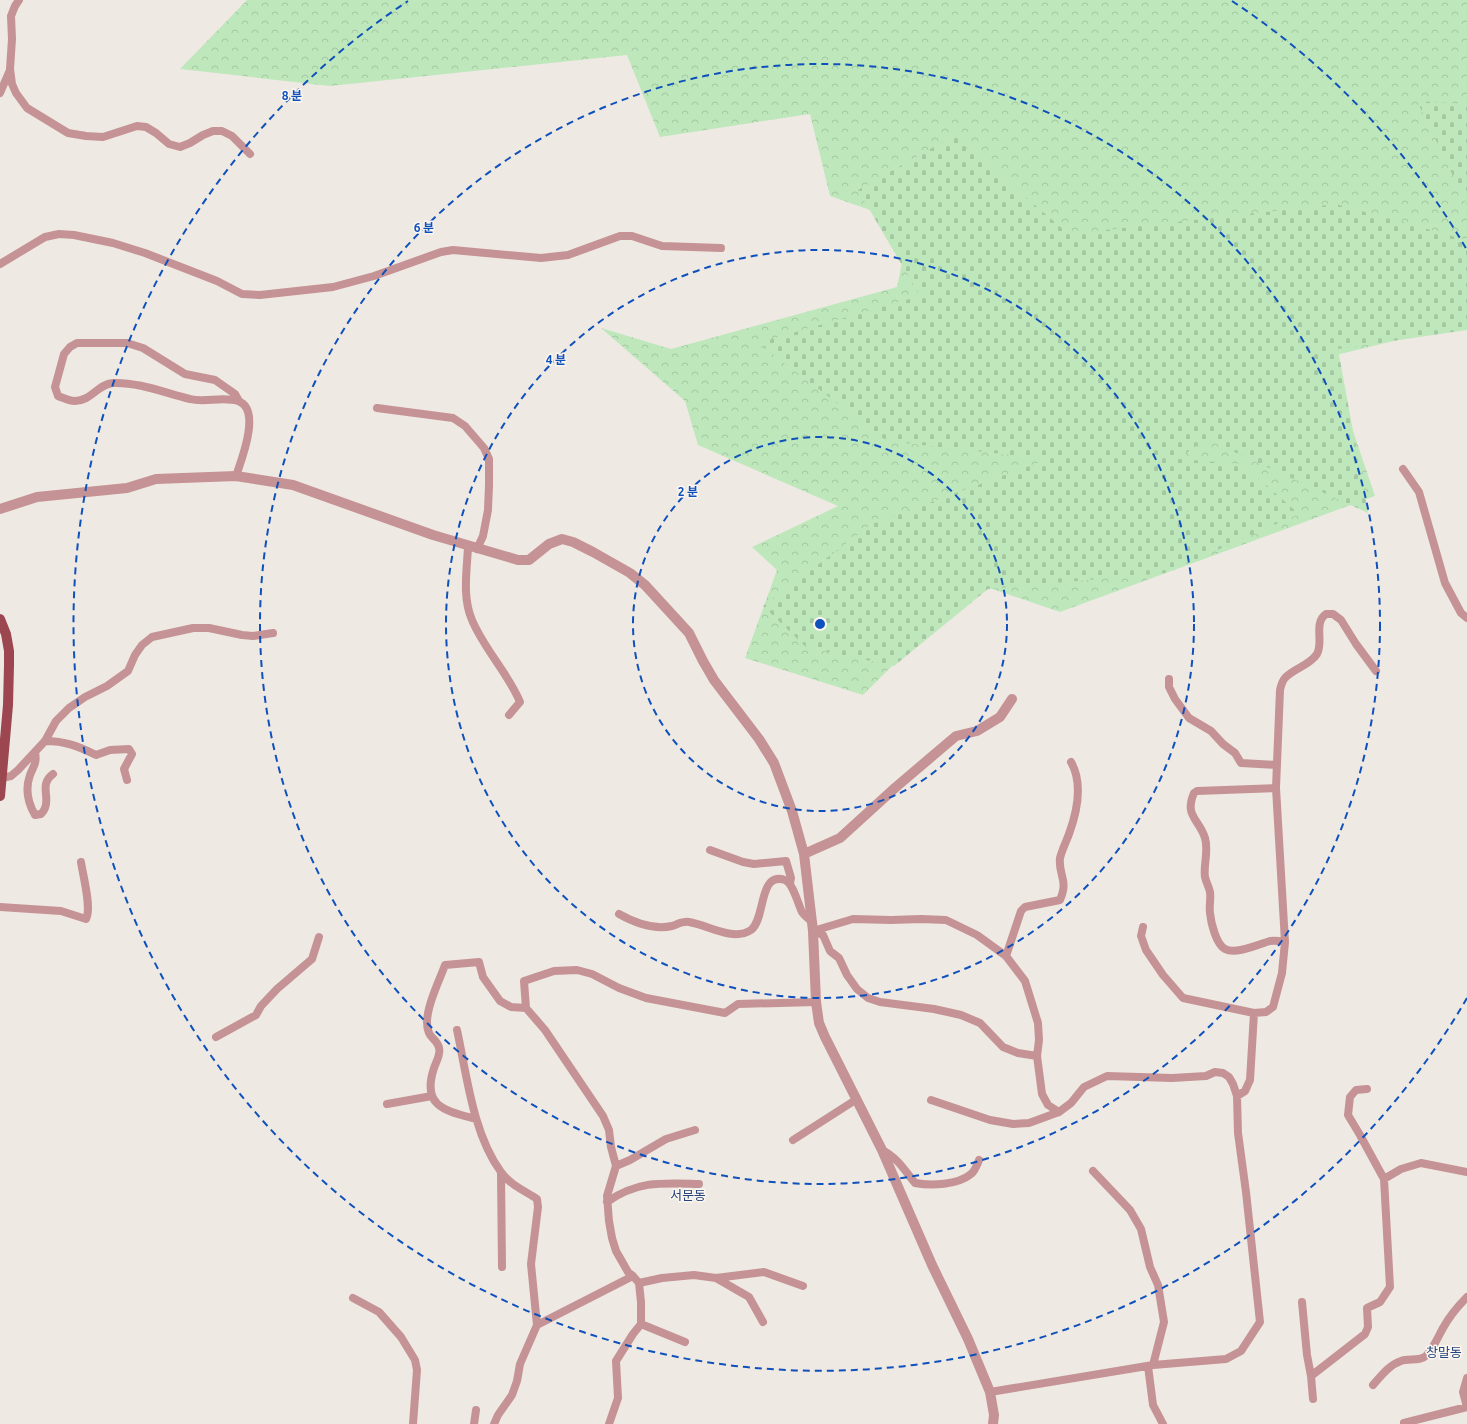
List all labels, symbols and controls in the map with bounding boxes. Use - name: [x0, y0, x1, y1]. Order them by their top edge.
- text: 8 분: [282, 89, 302, 102]
- text: 6 분: [414, 221, 434, 234]
- text: 4 분: [546, 353, 566, 366]
- text: 2 분: [678, 485, 698, 498]
- centre of rings: [813, 617, 827, 631]
- district label: 서문동: [670, 1188, 706, 1202]
- district label: 창말동: [1426, 1345, 1462, 1359]

